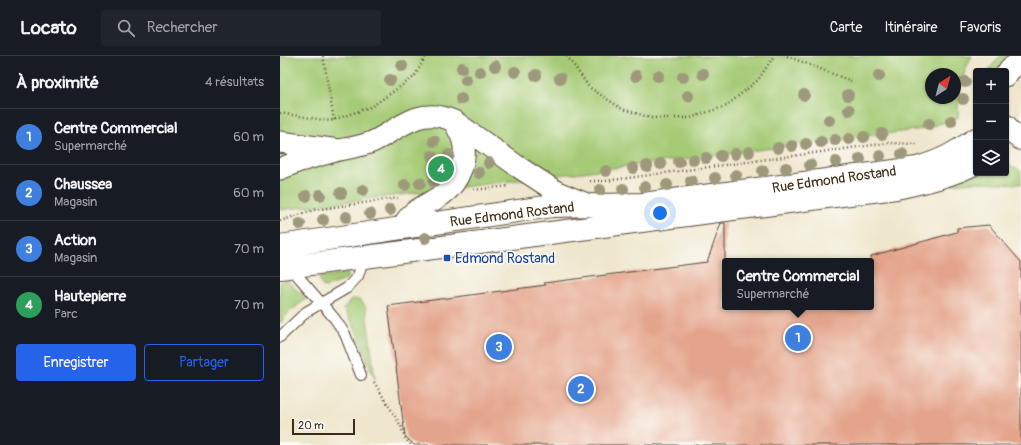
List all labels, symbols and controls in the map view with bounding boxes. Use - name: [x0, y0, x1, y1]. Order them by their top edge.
- search box: [101, 10, 381, 46]
- text: Locato: [20, 16, 77, 40]
- icon: search: [115, 17, 137, 39]
- text: Rechercher: [147, 18, 218, 37]
- text: Carte: [830, 19, 862, 36]
- text: Itinéraire: [884, 19, 937, 36]
- text: Favoris: [959, 19, 1001, 36]
- north arrow: [925, 68, 961, 104]
- map controls: [973, 68, 1009, 176]
- button: +: [973, 68, 1009, 104]
- text: À proximité: [16, 72, 99, 93]
- text: 4 résultats: [205, 74, 264, 90]
- button: −: [973, 104, 1009, 140]
- text: Centre Commercial: [54, 119, 178, 138]
- text: 1: [26, 129, 32, 145]
- text: 60 m: [233, 129, 264, 145]
- text: Supermarché: [54, 138, 127, 154]
- button: layers: [973, 140, 1009, 176]
- pin: 4: [428, 154, 454, 184]
- street label: Rue Edmond Rostand: [771, 162, 897, 197]
- text: Chaussea: [54, 175, 112, 194]
- text: 2: [25, 185, 33, 201]
- text: 60 m: [233, 185, 264, 201]
- text: Magasin: [54, 194, 97, 210]
- street label: Rue Edmond Rostand: [449, 198, 575, 231]
- your location: [650, 203, 670, 223]
- text: Action: [54, 231, 96, 250]
- text: 3: [25, 241, 33, 257]
- text: 70 m: [234, 241, 264, 257]
- text: Magasin: [54, 250, 97, 266]
- place label: Edmond Rostand: [455, 250, 555, 267]
- marker: Edmond Rostand: [442, 253, 452, 263]
- popup: [722, 258, 874, 310]
- text: Centre Commercial: [736, 267, 860, 286]
- text: Supermarché: [736, 286, 809, 302]
- text: Hautepierre: [54, 287, 126, 306]
- text: 4: [25, 297, 33, 313]
- text: 70 m: [234, 297, 264, 313]
- text: Parc: [54, 306, 78, 322]
- pin: 1: [785, 323, 811, 353]
- pin: 3: [486, 332, 512, 362]
- button: Enregistrer: [16, 344, 136, 381]
- button: Partager: [144, 344, 264, 381]
- pin: 2: [568, 374, 594, 404]
- scale bar: [292, 417, 355, 436]
- text: 20 m: [298, 419, 324, 432]

